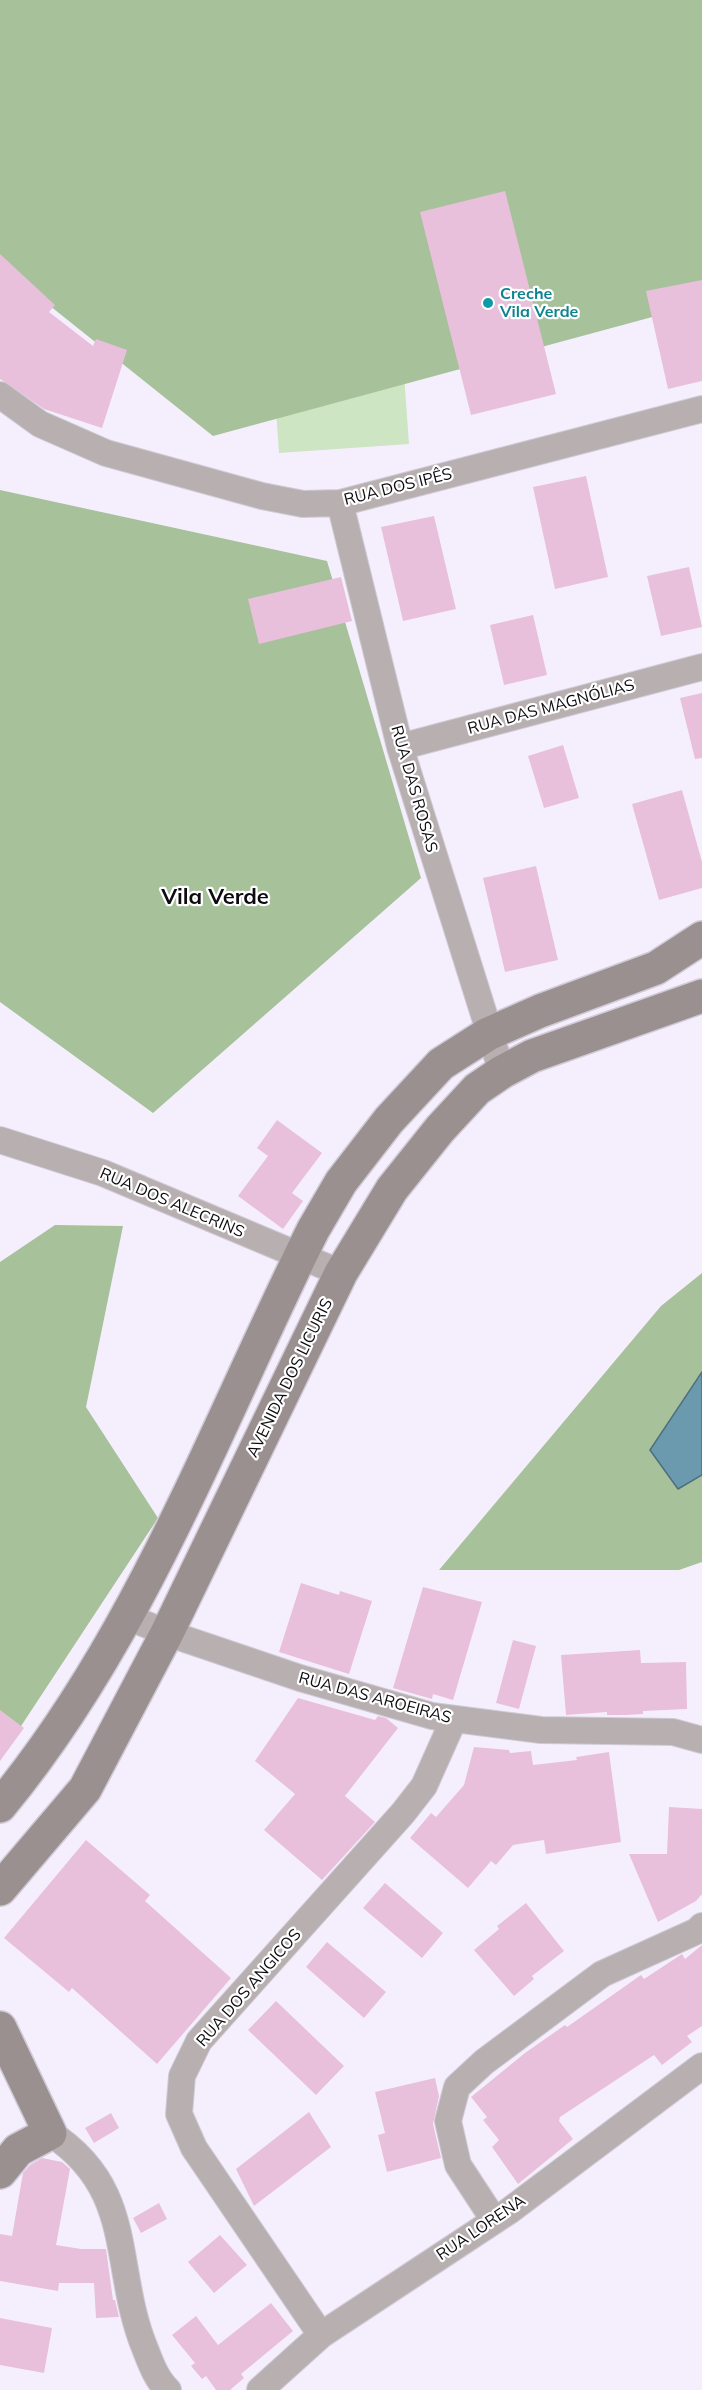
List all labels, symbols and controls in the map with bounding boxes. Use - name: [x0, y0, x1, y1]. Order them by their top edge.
- place label: Creche Vila Verde: [500, 284, 578, 322]
- marker: Creche Vila Verde: [481, 296, 495, 310]
- street label: RUA DOS IPÊS: [342, 464, 454, 510]
- street label: RUA DAS MAGNÓLIAS: [465, 675, 637, 739]
- street label: RUA DAS ROSAS: [387, 723, 441, 855]
- district label: Vila Verde: [161, 884, 269, 910]
- street label: RUA DOS ALECRINS: [97, 1164, 247, 1242]
- street label: AVENIDA DOS LICURIS: [243, 1295, 337, 1461]
- street label: RUA DAS AROEIRAS: [297, 1668, 453, 1728]
- street label: RUA DOS ANGICOS: [193, 1925, 305, 2051]
- street label: RUA LORENA: [433, 2191, 529, 2265]

